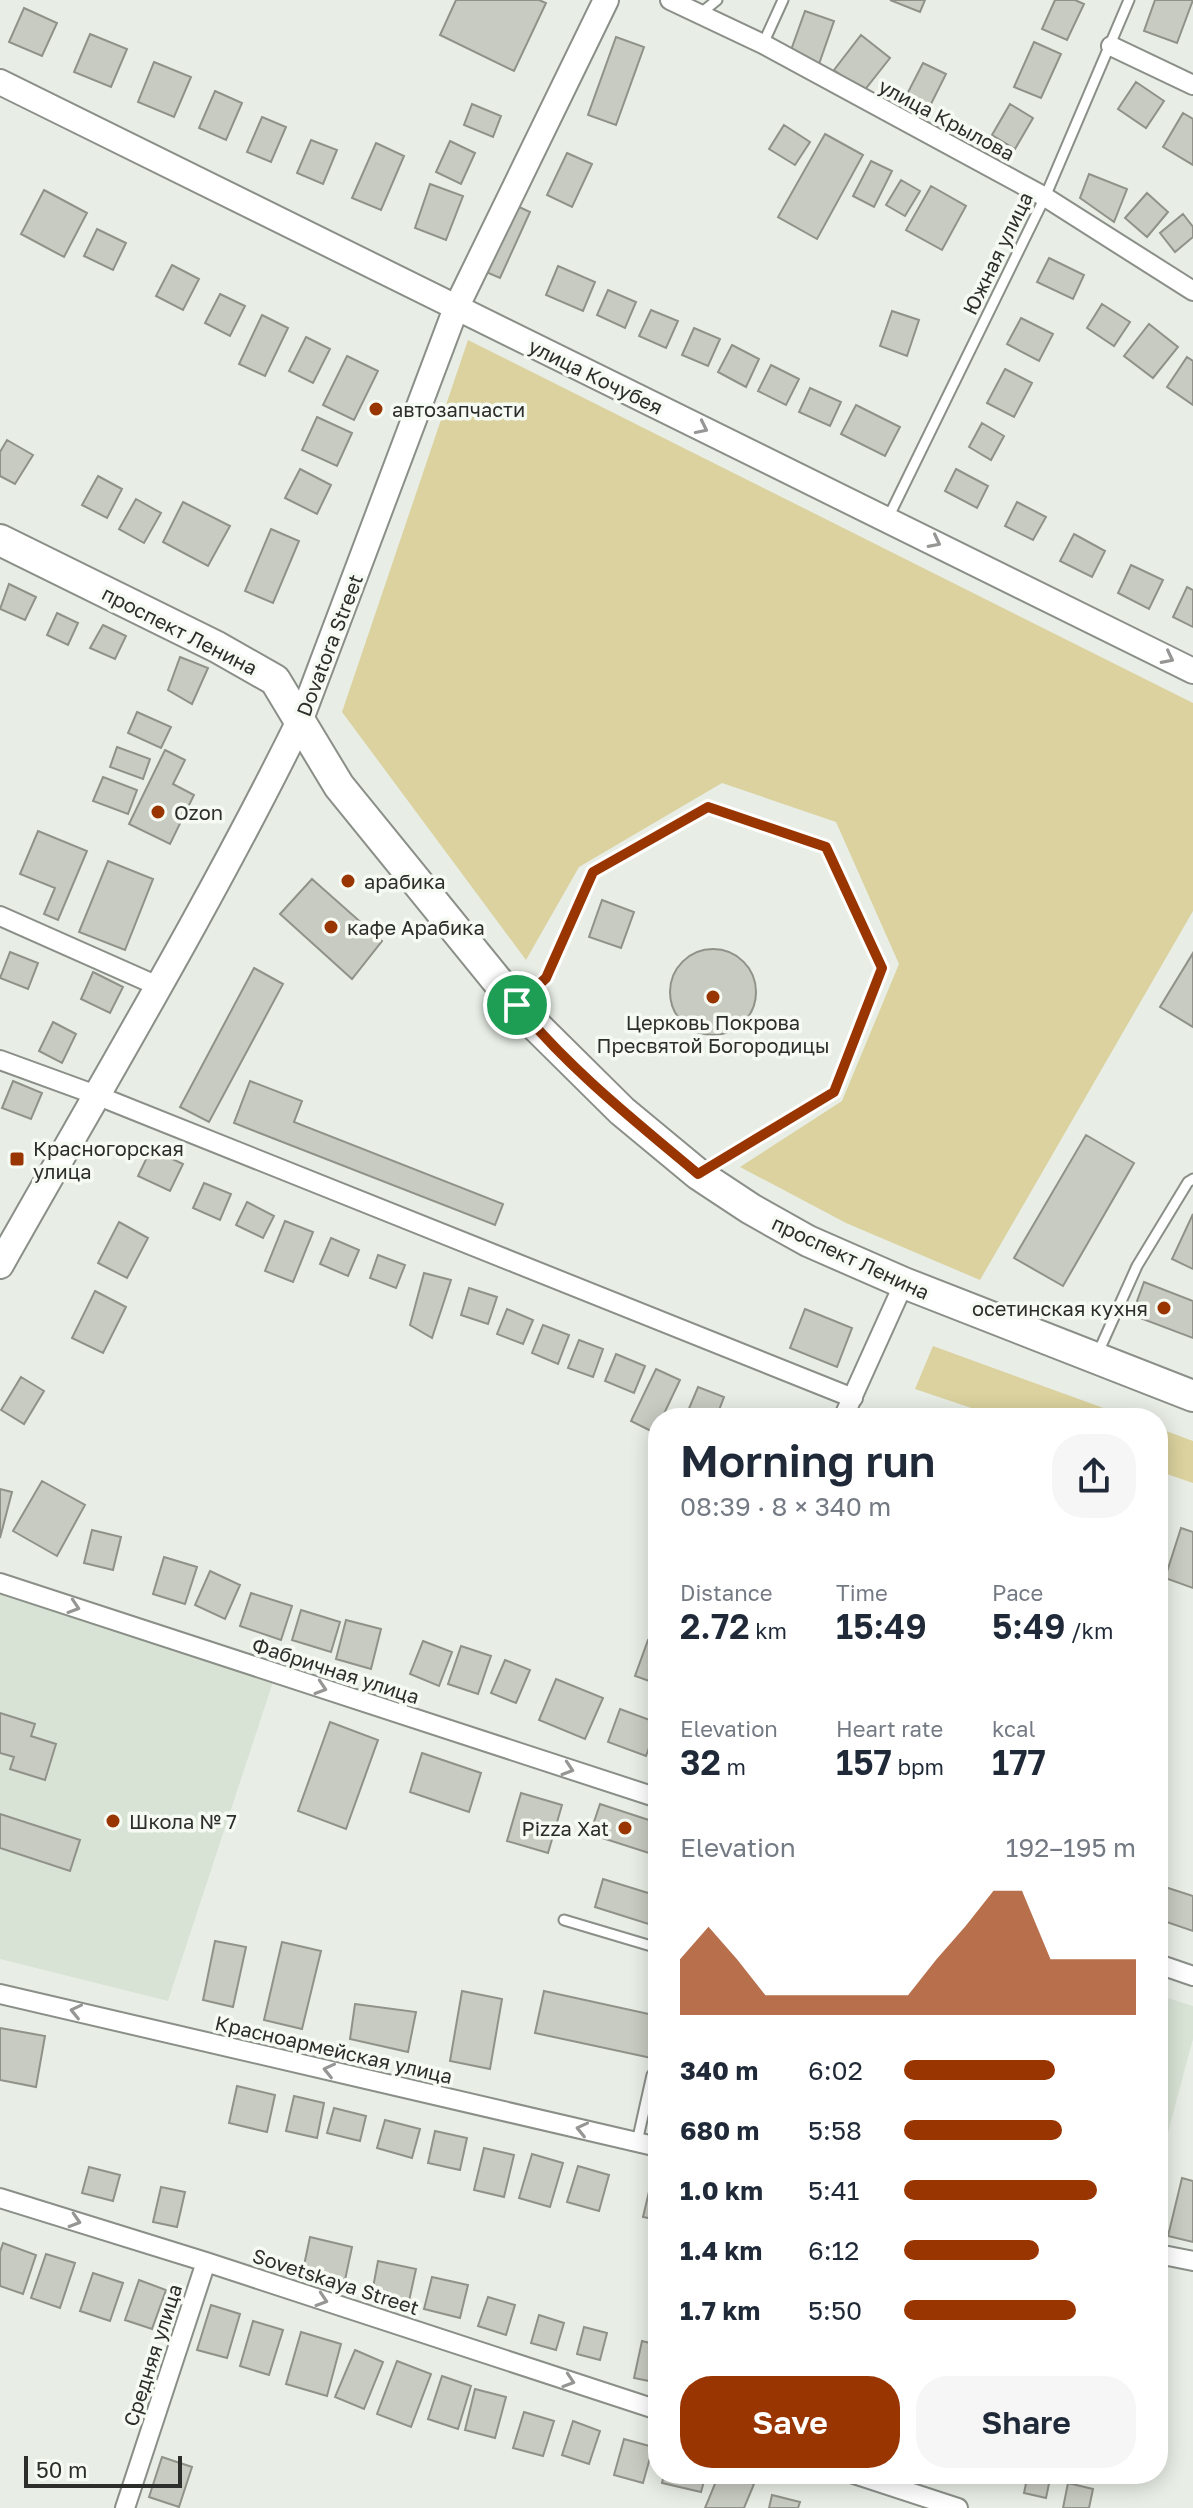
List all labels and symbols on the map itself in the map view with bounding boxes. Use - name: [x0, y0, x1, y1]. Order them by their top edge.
- street label: улица Крылова: [875, 73, 1019, 165]
- street label: Южная улица: [957, 188, 1037, 318]
- street label: улица Кочубея: [525, 333, 667, 419]
- place label: автозапчасти: [392, 397, 525, 421]
- marker: автозапчасти: [367, 400, 385, 418]
- one-way arrow: [694, 418, 708, 434]
- one-way arrow: [927, 532, 942, 548]
- street label: Dovatora Street: [291, 570, 367, 720]
- street label: проспект Ленина: [98, 581, 262, 679]
- one-way arrow: [1160, 649, 1175, 664]
- place label: Ozon: [174, 800, 223, 824]
- marker: Ozon: [149, 803, 167, 821]
- place label: арабика: [364, 869, 446, 893]
- marker: арабика: [339, 872, 357, 890]
- place label: кафе Арабика: [347, 915, 485, 939]
- marker: кафе Арабика: [322, 918, 340, 936]
- pin: [483, 971, 551, 1039]
- marker: Церковь Покрова Пресвятой Богородицы: [704, 988, 722, 1006]
- place label: Церковь Покрова Пресвятой Богородицы: [597, 1010, 830, 1057]
- place label: Красногорская улица: [33, 1136, 184, 1183]
- marker: Красногорская улица: [8, 1150, 26, 1168]
- street label: проспект Ленина: [768, 1210, 934, 1304]
- place label: осетинская кухня: [972, 1296, 1148, 1320]
- marker: осетинская кухня: [1155, 1299, 1173, 1317]
- one-way arrow: [66, 1598, 80, 1614]
- street label: Фабричная улица: [249, 1632, 423, 1708]
- one-way arrow: [314, 1679, 328, 1695]
- one-way arrow: [561, 1760, 575, 1776]
- place label: Школа № 7: [129, 1809, 237, 1833]
- marker: Школа № 7: [104, 1812, 122, 1830]
- place label: Pizza Xat: [522, 1816, 609, 1840]
- marker: Pizza Xat: [616, 1819, 634, 1837]
- one-way arrow: [69, 2003, 83, 2020]
- street label: Красноармейская улица: [213, 2010, 455, 2088]
- one-way arrow: [322, 2062, 336, 2079]
- one-way arrow: [576, 2121, 589, 2138]
- one-way arrow: [67, 2212, 81, 2228]
- street label: Sovetskaya Street: [250, 2243, 422, 2319]
- street label: Средняя улица: [118, 2281, 186, 2429]
- one-way arrow: [315, 2290, 329, 2306]
- one-way arrow: [562, 2371, 576, 2387]
- scale bar: [24, 2452, 182, 2488]

